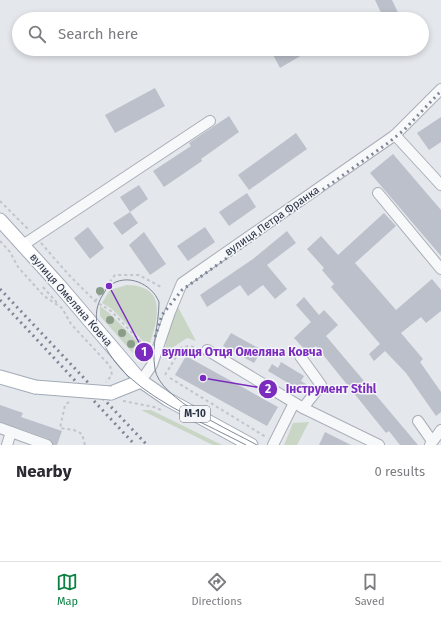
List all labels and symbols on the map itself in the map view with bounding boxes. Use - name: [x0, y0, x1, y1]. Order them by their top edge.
- street label: вулиця Петра Франка: [222, 183, 322, 259]
- street label: вулиця Омеляна Ковча: [27, 251, 115, 349]
- callout: вулиця Отця Омеляна Ковча: [134, 340, 330, 364]
- text: 1: [141, 345, 147, 359]
- text: вулиця Отця Омеляна Ковча: [162, 345, 323, 359]
- callout: Інструмент Stihl: [258, 377, 385, 401]
- text: 2: [265, 382, 271, 396]
- text: Інструмент Stihl: [286, 382, 377, 396]
- road number: М-10: [180, 406, 210, 422]

